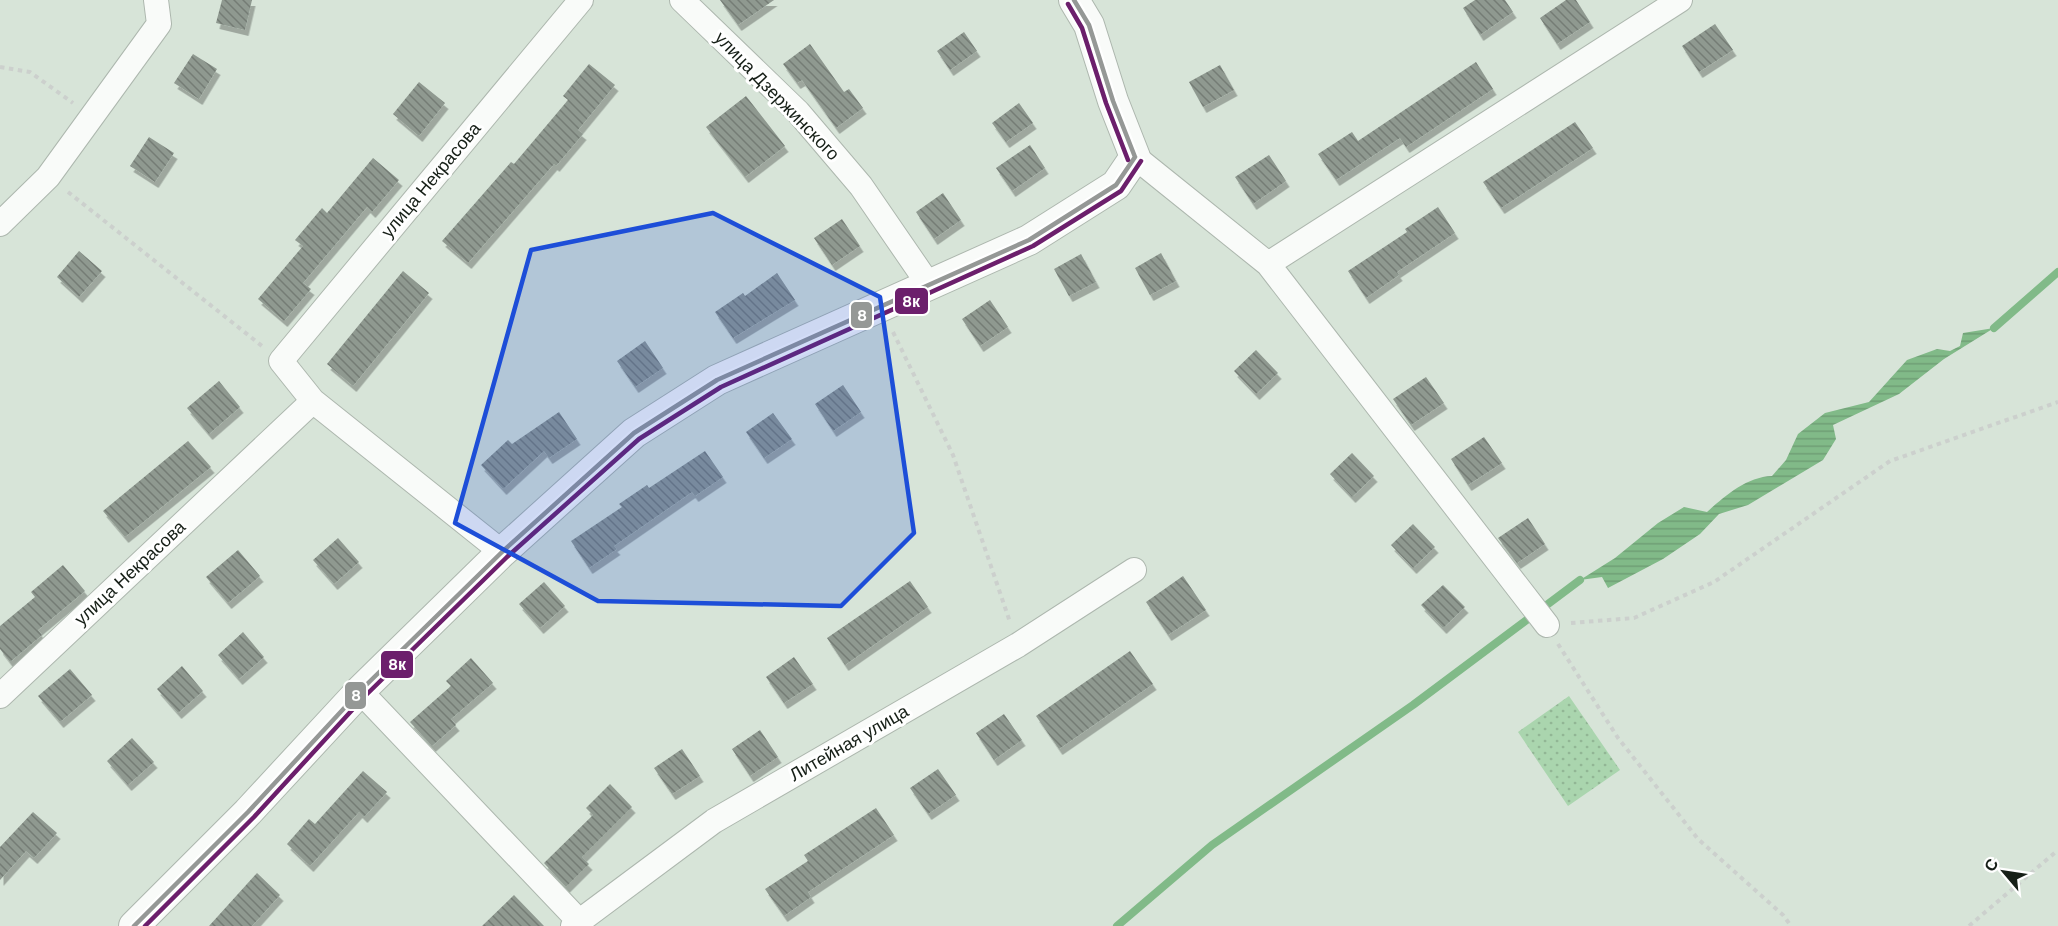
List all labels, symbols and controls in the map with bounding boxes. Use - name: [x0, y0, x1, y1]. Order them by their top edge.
- street label: улица Дзержинского: [709, 26, 845, 166]
- street label: улица Некрасова: [376, 116, 487, 243]
- line badge: 8к: [894, 287, 929, 315]
- text: 8к: [902, 291, 921, 312]
- line badge: 8: [850, 301, 873, 329]
- text: 8: [857, 305, 867, 326]
- street label: улица Некрасова: [69, 515, 191, 631]
- line badge: 8к: [380, 650, 414, 679]
- text: 8к: [388, 654, 407, 675]
- line badge: 8: [344, 681, 367, 710]
- text: 8: [351, 685, 361, 706]
- street label: Литейная улица: [785, 699, 914, 787]
- north arrow: [1974, 842, 2034, 902]
- text: С: [1979, 854, 2004, 875]

